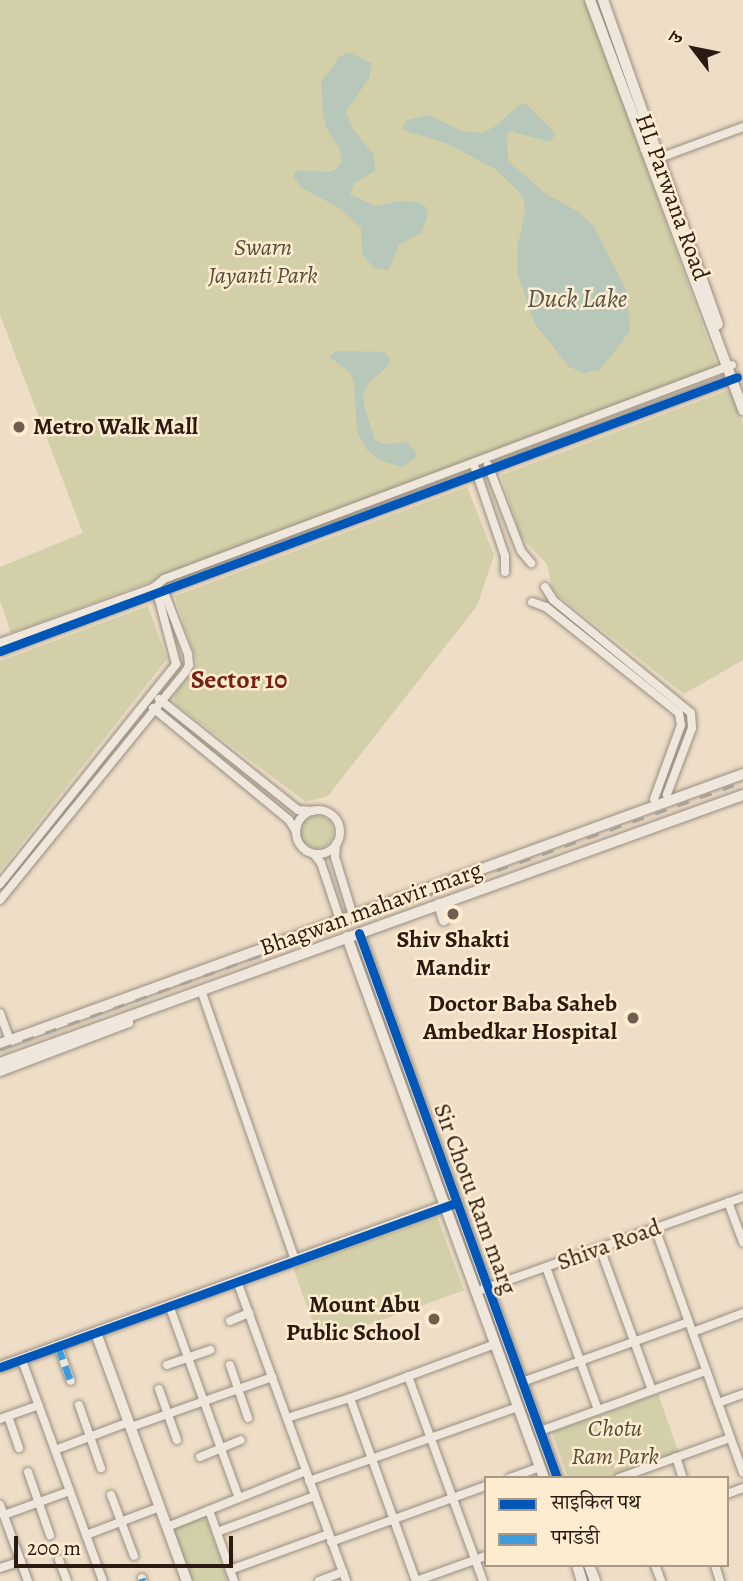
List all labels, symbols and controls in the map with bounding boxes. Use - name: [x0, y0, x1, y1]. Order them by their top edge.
- north arrow: [659, 14, 729, 84]
- text: उ: [663, 27, 690, 49]
- street label: HL Parwana Road: [628, 110, 716, 284]
- park label: Swarn Jayanti Park: [208, 234, 318, 290]
- water label: Duck Lake: [527, 283, 627, 315]
- place label: Metro Walk Mall: [33, 413, 198, 441]
- marker: Metro Walk Mall: [11, 419, 27, 435]
- district label: Sector 10: [191, 664, 287, 696]
- street label: Bhagwan mahavir marg: [256, 855, 486, 963]
- marker: Shiv Shakti Mandir: [445, 906, 461, 922]
- place label: Shiv Shakti Mandir: [396, 926, 510, 982]
- place label: Doctor Baba Saheb Ambedkar Hospital: [423, 990, 617, 1046]
- marker: Doctor Baba Saheb Ambedkar Hospital: [623, 1008, 643, 1028]
- street label: Sir Chotu Ram marg: [427, 1100, 523, 1298]
- street label: Shiva Road: [553, 1213, 665, 1277]
- place label: Mount Abu Public School: [286, 1291, 420, 1347]
- marker: Mount Abu Public School: [426, 1311, 442, 1327]
- park label: Chotu Ram Park: [571, 1415, 659, 1471]
- legend: [484, 1476, 729, 1567]
- text: साइकिल पथ: [551, 1488, 641, 1516]
- scale bar: [18, 1522, 236, 1566]
- text: पगडंडी: [551, 1523, 600, 1551]
- text: 200 m: [27, 1534, 81, 1562]

